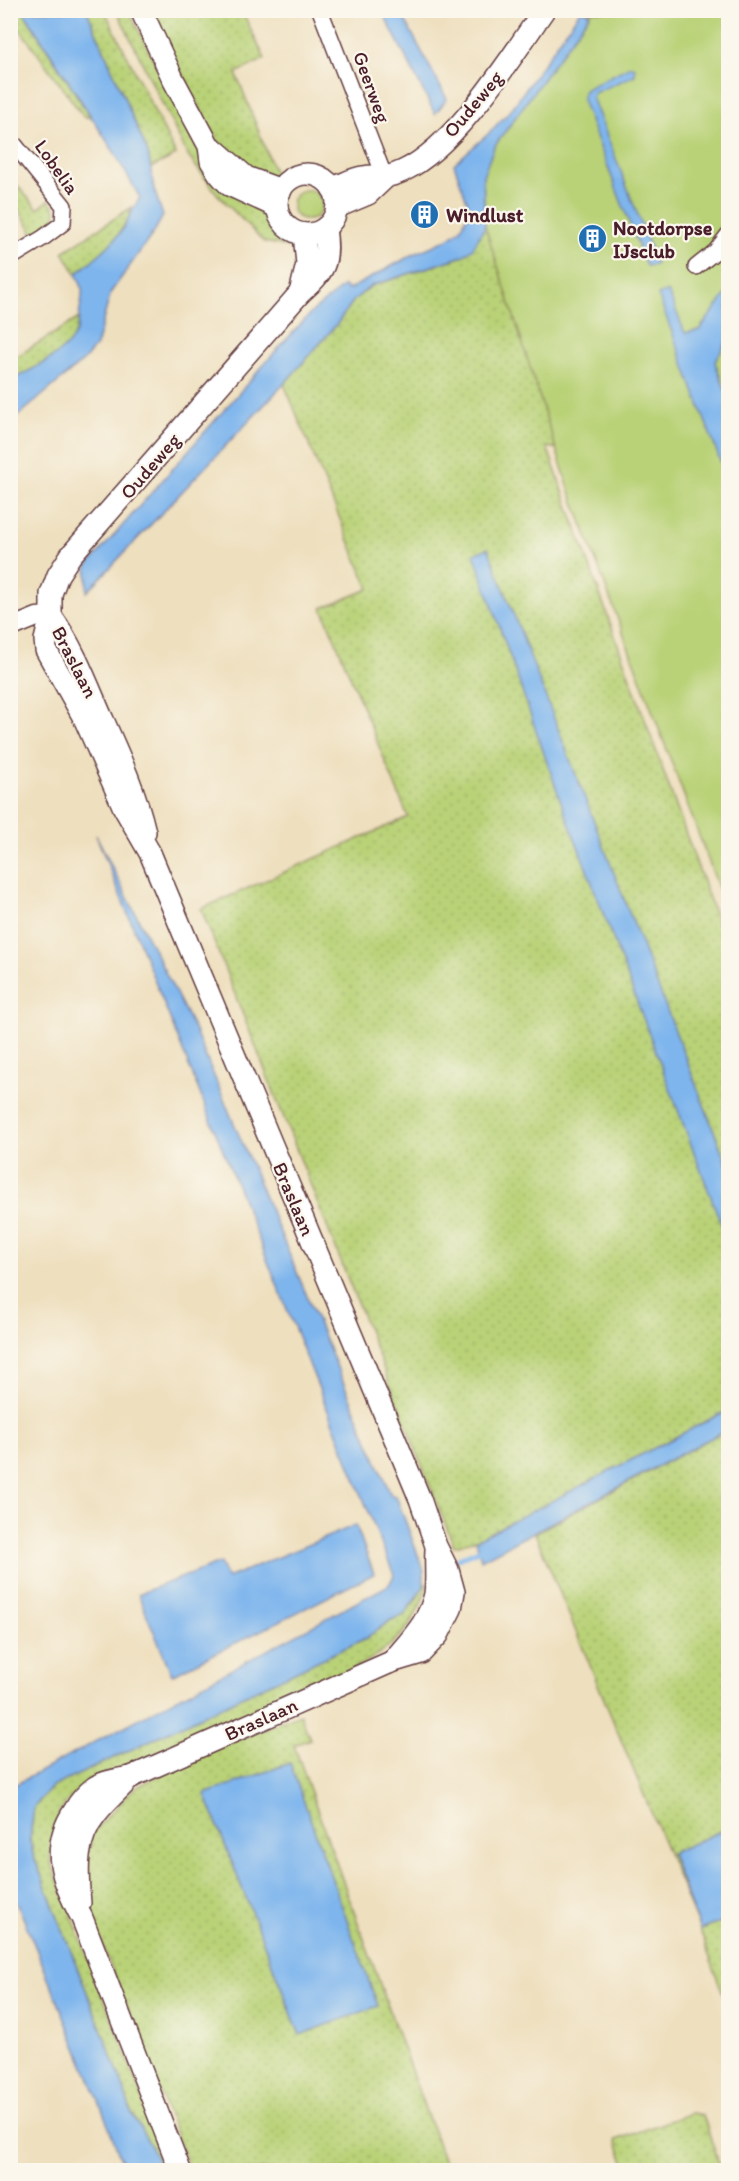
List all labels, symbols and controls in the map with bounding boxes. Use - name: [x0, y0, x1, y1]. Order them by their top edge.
- street label: Geerweg: [348, 48, 396, 127]
- street label: Oudeweg: [438, 65, 508, 142]
- street label: Lobelia: [30, 135, 85, 200]
- building icon: Windlust: [409, 199, 441, 231]
- place label: Windlust: [446, 203, 524, 227]
- place label: Nootdorpse IJsclub: [613, 216, 713, 263]
- building icon: Nootdorpse IJsclub: [576, 223, 608, 255]
- street label: Oudeweg: [115, 428, 186, 504]
- street label: Braslaan: [47, 622, 103, 702]
- street label: Braslaan: [268, 1159, 320, 1239]
- street label: Braslaan: [221, 1692, 301, 1746]

